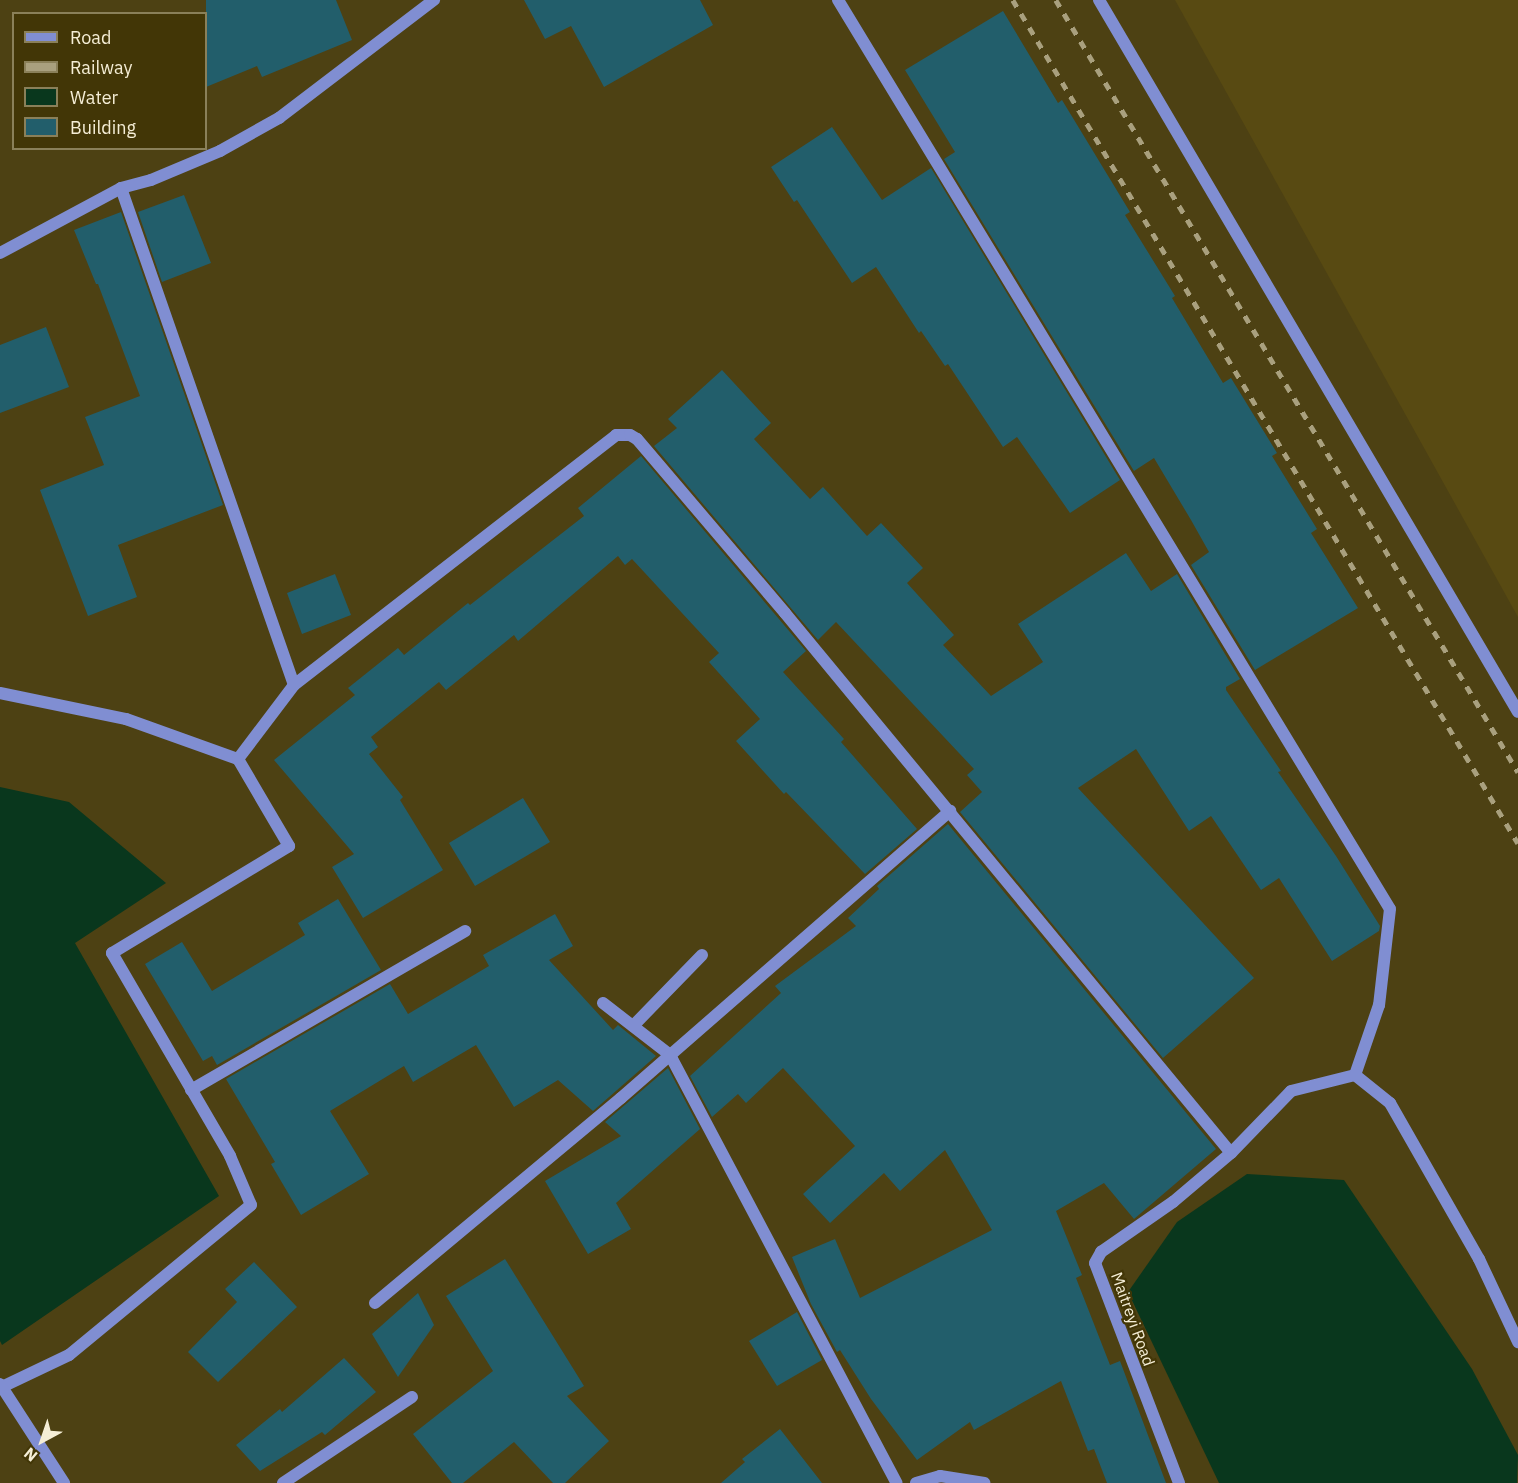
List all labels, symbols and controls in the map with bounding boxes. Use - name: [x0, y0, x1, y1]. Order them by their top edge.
- legend: [12, 12, 207, 150]
- text: Road: [70, 26, 111, 49]
- text: Railway: [70, 56, 132, 79]
- text: Water: [70, 86, 118, 109]
- text: Building: [70, 116, 136, 139]
- street label: Maitreyi Road: [1107, 1270, 1159, 1368]
- north arrow: [12, 1411, 72, 1471]
- text: N: [20, 1443, 41, 1466]

